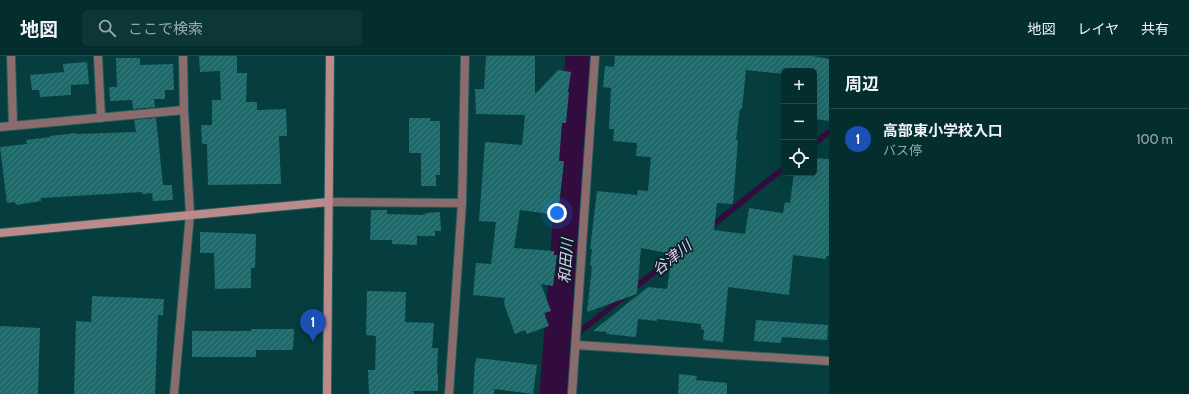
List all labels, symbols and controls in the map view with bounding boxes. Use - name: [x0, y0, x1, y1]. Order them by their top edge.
- search box: [82, 10, 362, 46]
- icon: search: [96, 17, 118, 39]
- text: 地図: [20, 18, 58, 41]
- text: ここで検索: [128, 20, 203, 38]
- text: 地図: [1027, 20, 1055, 38]
- text: レイヤ: [1077, 20, 1119, 38]
- text: 共有: [1141, 20, 1169, 38]
- map controls: [781, 68, 817, 176]
- button: +: [781, 68, 817, 104]
- text: 周辺: [845, 74, 879, 94]
- button: −: [781, 104, 817, 140]
- text: 高部東小学校入口: [883, 122, 1003, 140]
- text: 1: [856, 131, 860, 147]
- text: 100 m: [1136, 131, 1173, 147]
- button: locate: [781, 140, 817, 176]
- text: バス停: [883, 142, 922, 158]
- your location: [547, 203, 567, 223]
- water label: 和田川: [555, 236, 577, 284]
- water label: 谷津川: [649, 236, 697, 279]
- pin: 1: [300, 309, 326, 342]

